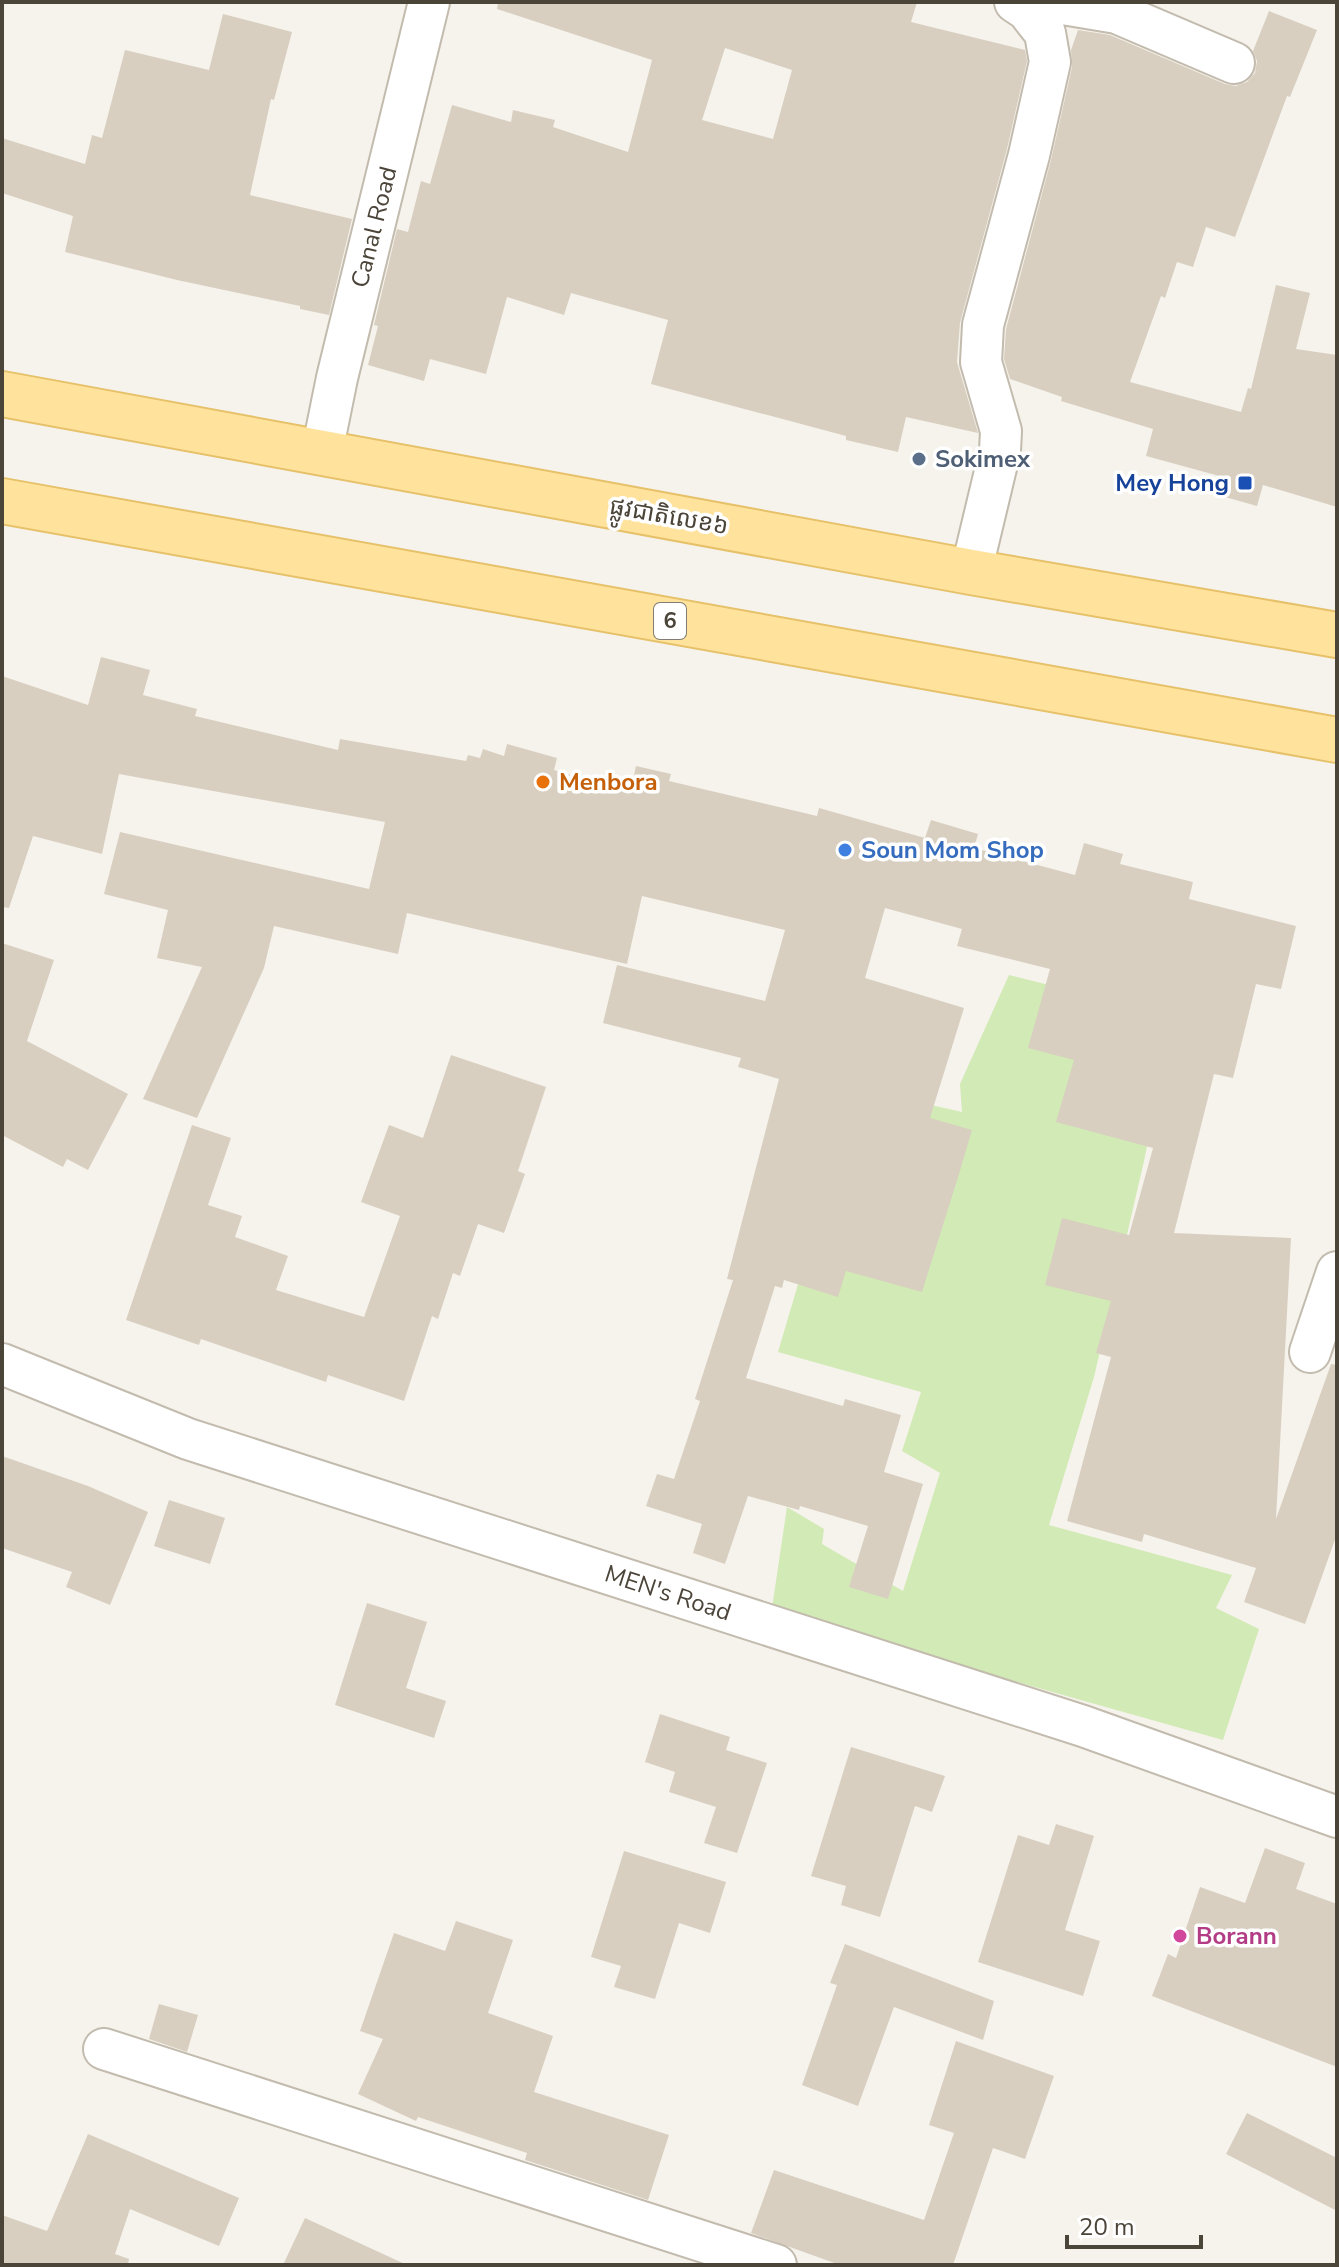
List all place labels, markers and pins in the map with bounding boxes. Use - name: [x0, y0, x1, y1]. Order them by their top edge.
- place label: Sokimex: [935, 443, 1031, 475]
- marker: Sokimex: [910, 450, 928, 468]
- place label: Mey Hong: [1115, 467, 1229, 499]
- marker: Mey Hong: [1236, 474, 1254, 492]
- place label: Menbora: [559, 766, 658, 798]
- marker: Menbora: [534, 773, 552, 791]
- place label: Soun Mom Shop: [861, 834, 1044, 866]
- marker: Soun Mom Shop: [836, 841, 854, 859]
- place label: Borann: [1196, 1920, 1277, 1952]
- marker: Borann: [1171, 1927, 1189, 1945]

